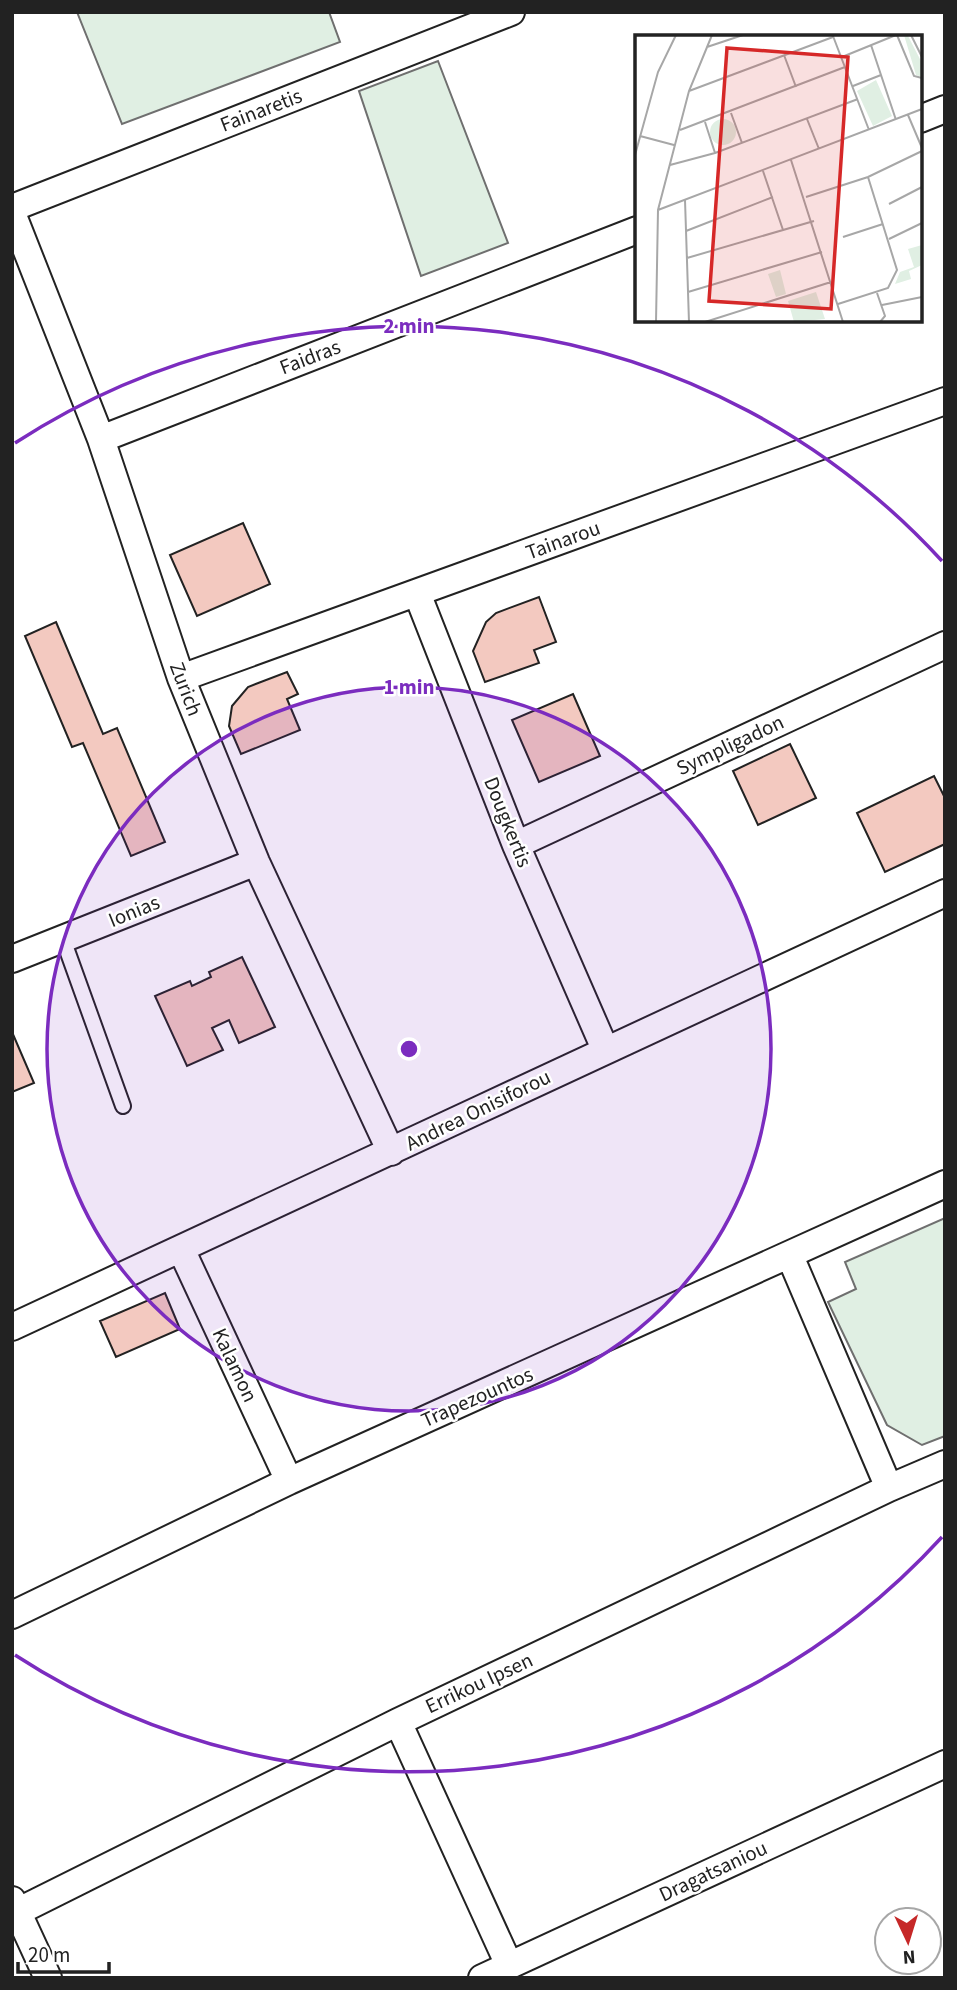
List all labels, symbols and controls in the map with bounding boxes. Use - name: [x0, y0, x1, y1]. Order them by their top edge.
- inset map: [635, 35, 922, 322]
- street label: Fainaretis: [216, 81, 307, 139]
- text: 2 min: [383, 311, 435, 341]
- street label: Faidras: [275, 332, 345, 382]
- street label: Tainarou: [521, 513, 605, 567]
- street label: Zurich: [162, 658, 210, 720]
- text: 1 min: [383, 672, 435, 702]
- street label: Sympligadon: [671, 707, 789, 783]
- street label: Dougkertis: [476, 772, 540, 872]
- street label: Ionias: [104, 887, 164, 935]
- centre of rings: [397, 1037, 421, 1061]
- street label: Andrea Onisiforou: [400, 1062, 556, 1158]
- street label: Kalamon: [205, 1323, 265, 1407]
- street label: Trapezountos: [416, 1359, 538, 1435]
- street label: Errikou Ipsen: [420, 1645, 538, 1721]
- street label: Dragatsaniou: [654, 1833, 772, 1909]
- north arrow: [873, 1906, 943, 1976]
- scale bar: [18, 1930, 108, 1974]
- text: 20 m: [28, 1940, 70, 1970]
- text: N: [902, 1943, 916, 1970]

